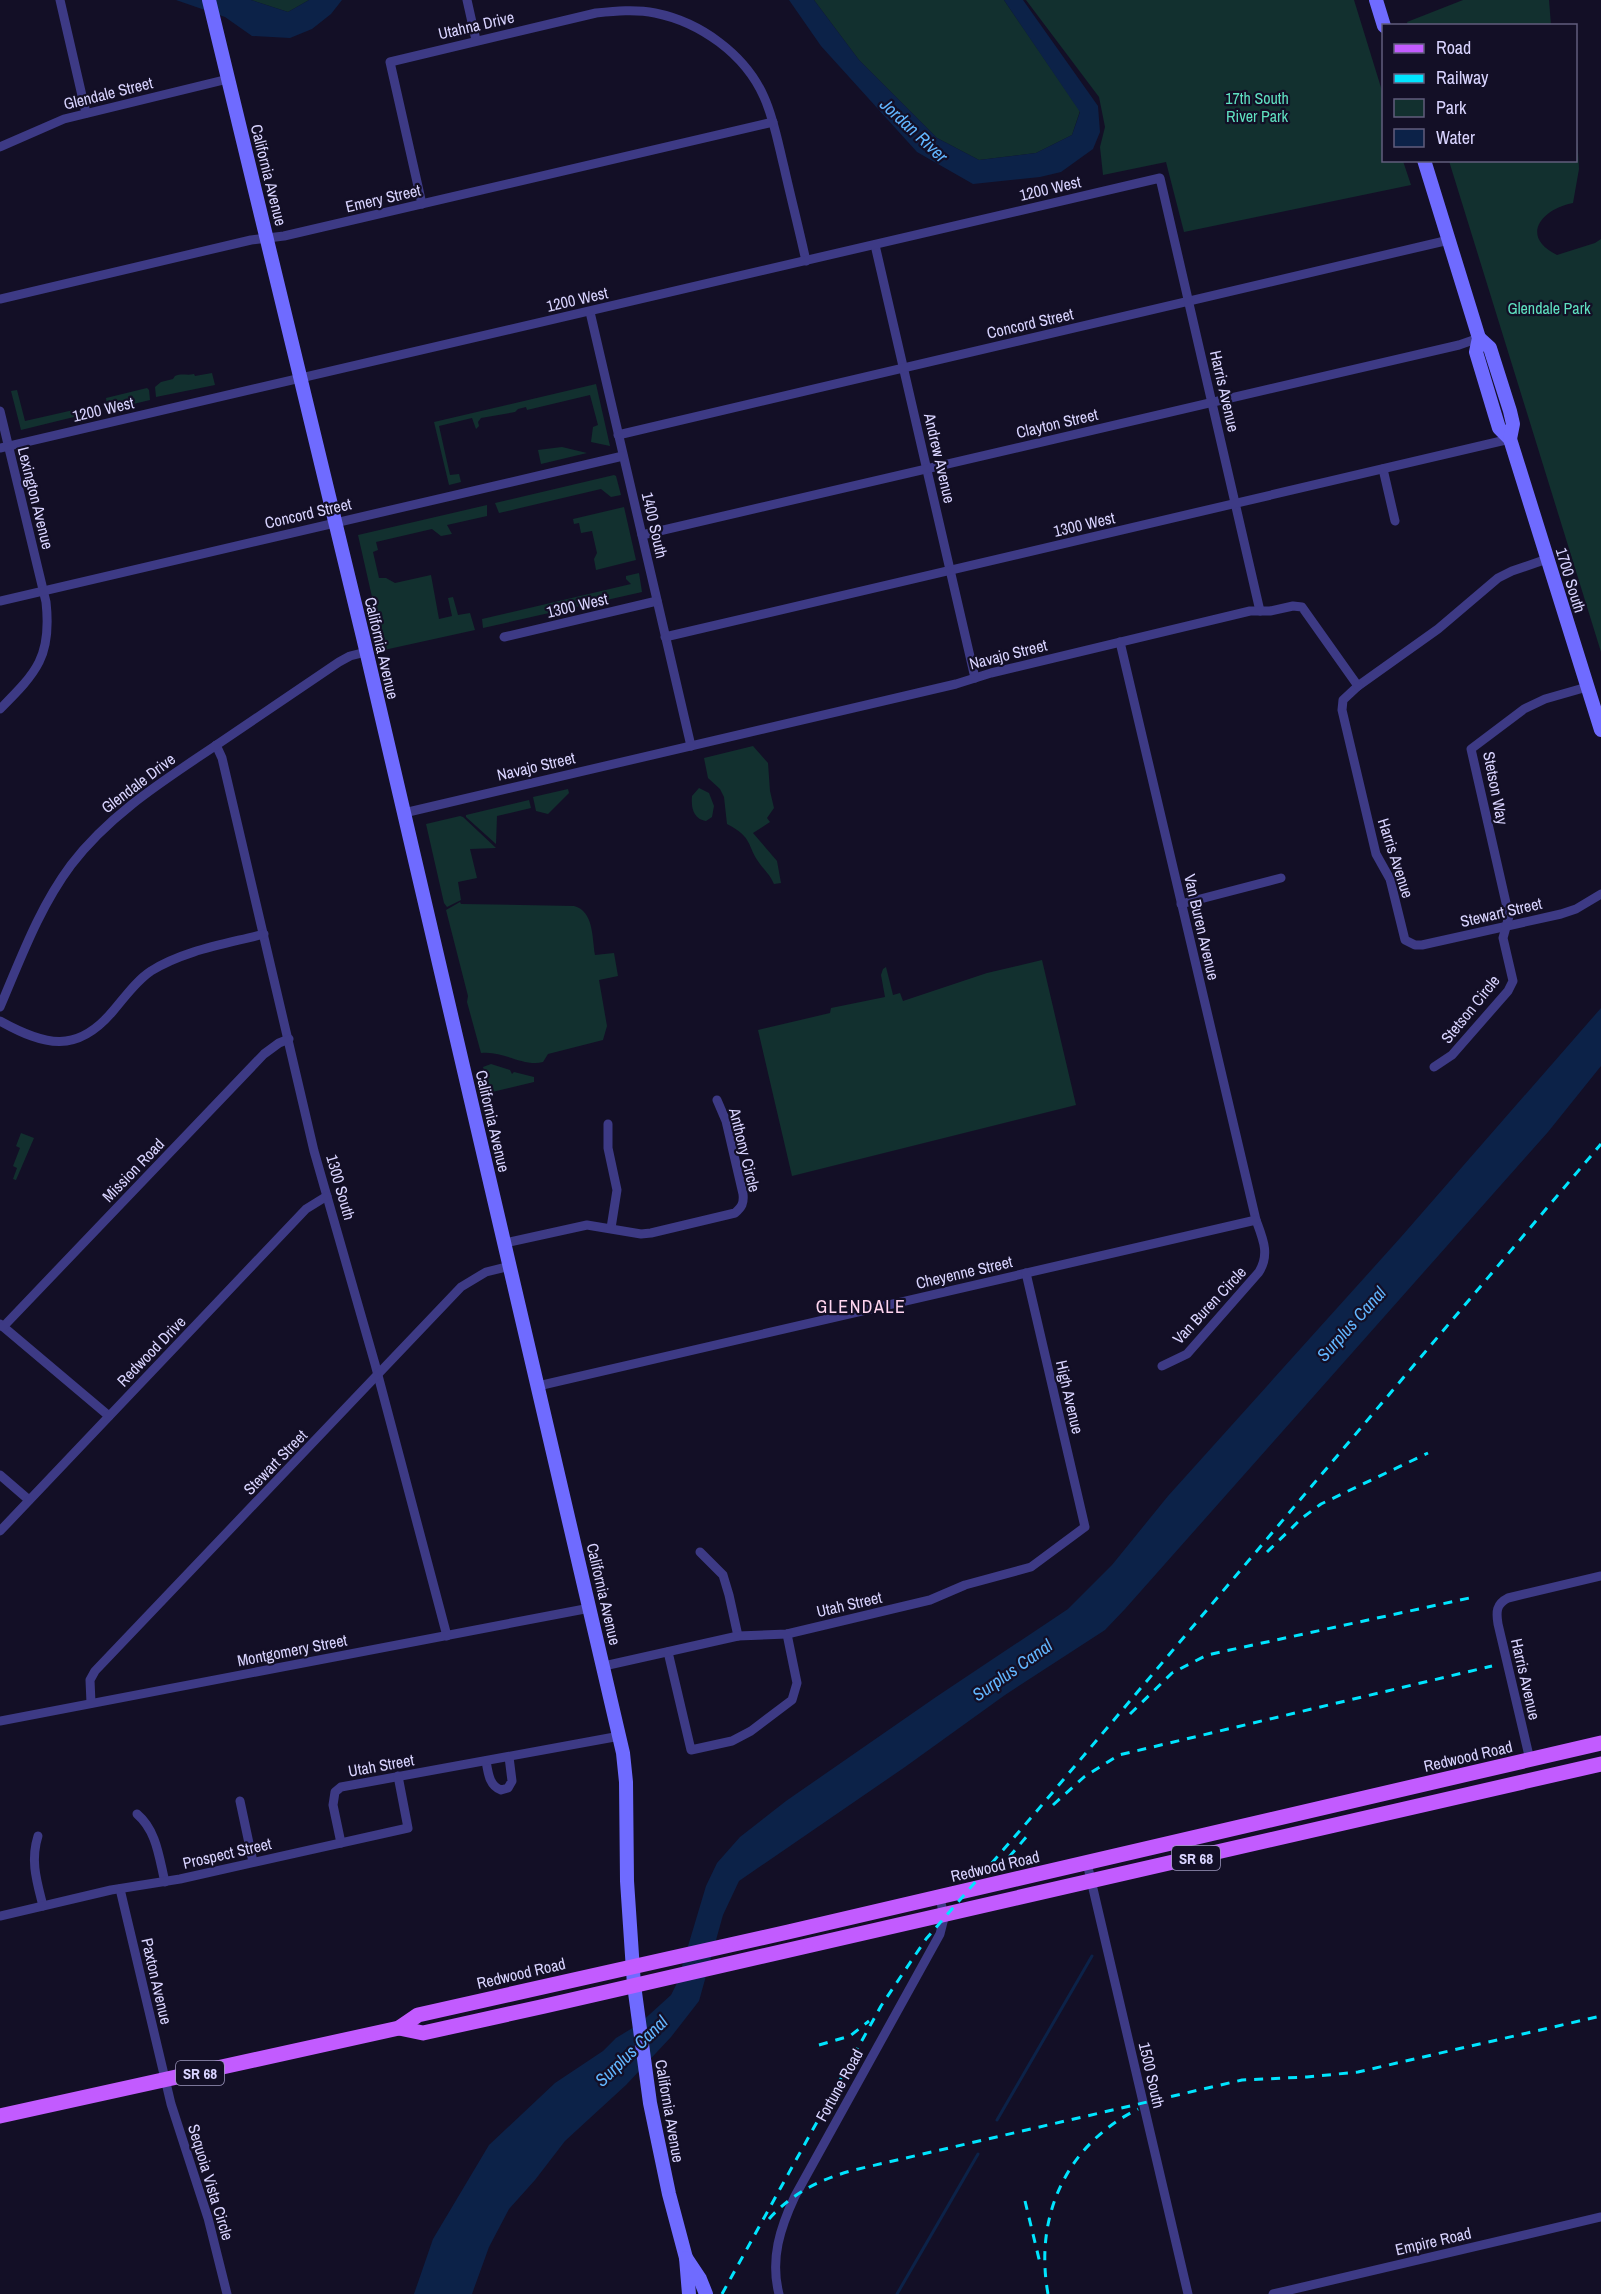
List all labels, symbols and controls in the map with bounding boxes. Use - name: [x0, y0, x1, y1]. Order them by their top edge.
- street label: Utahna Drive: [436, 6, 516, 44]
- legend: [1382, 24, 1577, 162]
- text: Road: [1436, 35, 1471, 60]
- text: Railway: [1436, 65, 1489, 90]
- street label: Glendale Street: [61, 71, 155, 115]
- park label: 17th South River Park: [1225, 87, 1289, 127]
- water label: Jordan River: [874, 91, 954, 169]
- text: Park: [1436, 95, 1467, 120]
- street label: California Avenue: [246, 122, 292, 228]
- text: Water: [1436, 125, 1475, 150]
- street label: 1200 West: [1017, 170, 1083, 206]
- street label: Emery Street: [343, 179, 423, 217]
- street label: 1200 West: [544, 281, 610, 317]
- park label: Glendale Park: [1507, 297, 1591, 319]
- street label: Concord Street: [985, 302, 1076, 344]
- street label: Harris Avenue: [1205, 348, 1245, 434]
- street label: 1200 West: [70, 391, 136, 427]
- street label: Clayton Street: [1014, 403, 1100, 443]
- street label: Andrew Avenue: [919, 410, 961, 505]
- street label: Lexington Avenue: [13, 444, 59, 552]
- street label: 1400 South: [637, 490, 673, 560]
- street label: Concord Street: [263, 492, 354, 534]
- street label: 1300 West: [1051, 506, 1117, 542]
- street label: 1700 South: [1551, 545, 1591, 615]
- street label: 1300 West: [544, 587, 610, 623]
- street label: California Avenue: [360, 595, 404, 701]
- street label: Navajo Street: [967, 634, 1050, 674]
- street label: Navajo Street: [495, 746, 578, 786]
- street label: Glendale Drive: [96, 748, 180, 818]
- street label: Stetson Way: [1478, 750, 1514, 827]
- street label: Harris Avenue: [1373, 815, 1419, 901]
- street label: Van Buren Avenue: [1179, 872, 1225, 982]
- street label: Stewart Street: [1458, 892, 1544, 932]
- street label: Stetson Circle: [1436, 970, 1504, 1048]
- street label: California Avenue: [471, 1068, 515, 1174]
- street label: Anthony Circle: [724, 1105, 766, 1194]
- street label: Mission Road: [97, 1133, 169, 1207]
- street label: 1300 South: [321, 1152, 361, 1222]
- street label: Cheyenne Street: [914, 1250, 1015, 1294]
- street label: Van Buren Circle: [1167, 1261, 1251, 1349]
- water label: Surplus Canal: [1311, 1281, 1392, 1367]
- district label: GLENDALE: [816, 1294, 906, 1319]
- street label: Redwood Drive: [112, 1311, 190, 1391]
- street label: High Avenue: [1051, 1358, 1089, 1436]
- street label: Stewart Street: [238, 1424, 312, 1500]
- street label: California Avenue: [582, 1541, 626, 1647]
- street label: Utah Street: [814, 1586, 884, 1622]
- street label: Montgomery Street: [235, 1628, 349, 1671]
- water label: Surplus Canal: [967, 1633, 1058, 1707]
- street label: Harris Avenue: [1506, 1636, 1546, 1722]
- street label: Redwood Road: [1421, 1735, 1515, 1777]
- street label: Utah Street: [346, 1748, 416, 1782]
- street label: Prospect Street: [180, 1832, 274, 1874]
- street label: Redwood Road: [948, 1845, 1042, 1887]
- road number: SR 68: [1172, 1846, 1220, 1870]
- street label: Paxton Avenue: [136, 1936, 178, 2026]
- street label: Redwood Road: [474, 1952, 568, 1994]
- water label: Surplus Canal: [589, 2009, 674, 2092]
- street label: 1500 South: [1134, 2040, 1170, 2110]
- street label: Fortune Road: [810, 2045, 868, 2125]
- street label: California Avenue: [650, 2058, 690, 2164]
- road number: SR 68: [176, 2061, 224, 2085]
- street label: Sequoia Vista Circle: [183, 2121, 239, 2243]
- street label: Empire Road: [1393, 2222, 1473, 2260]

